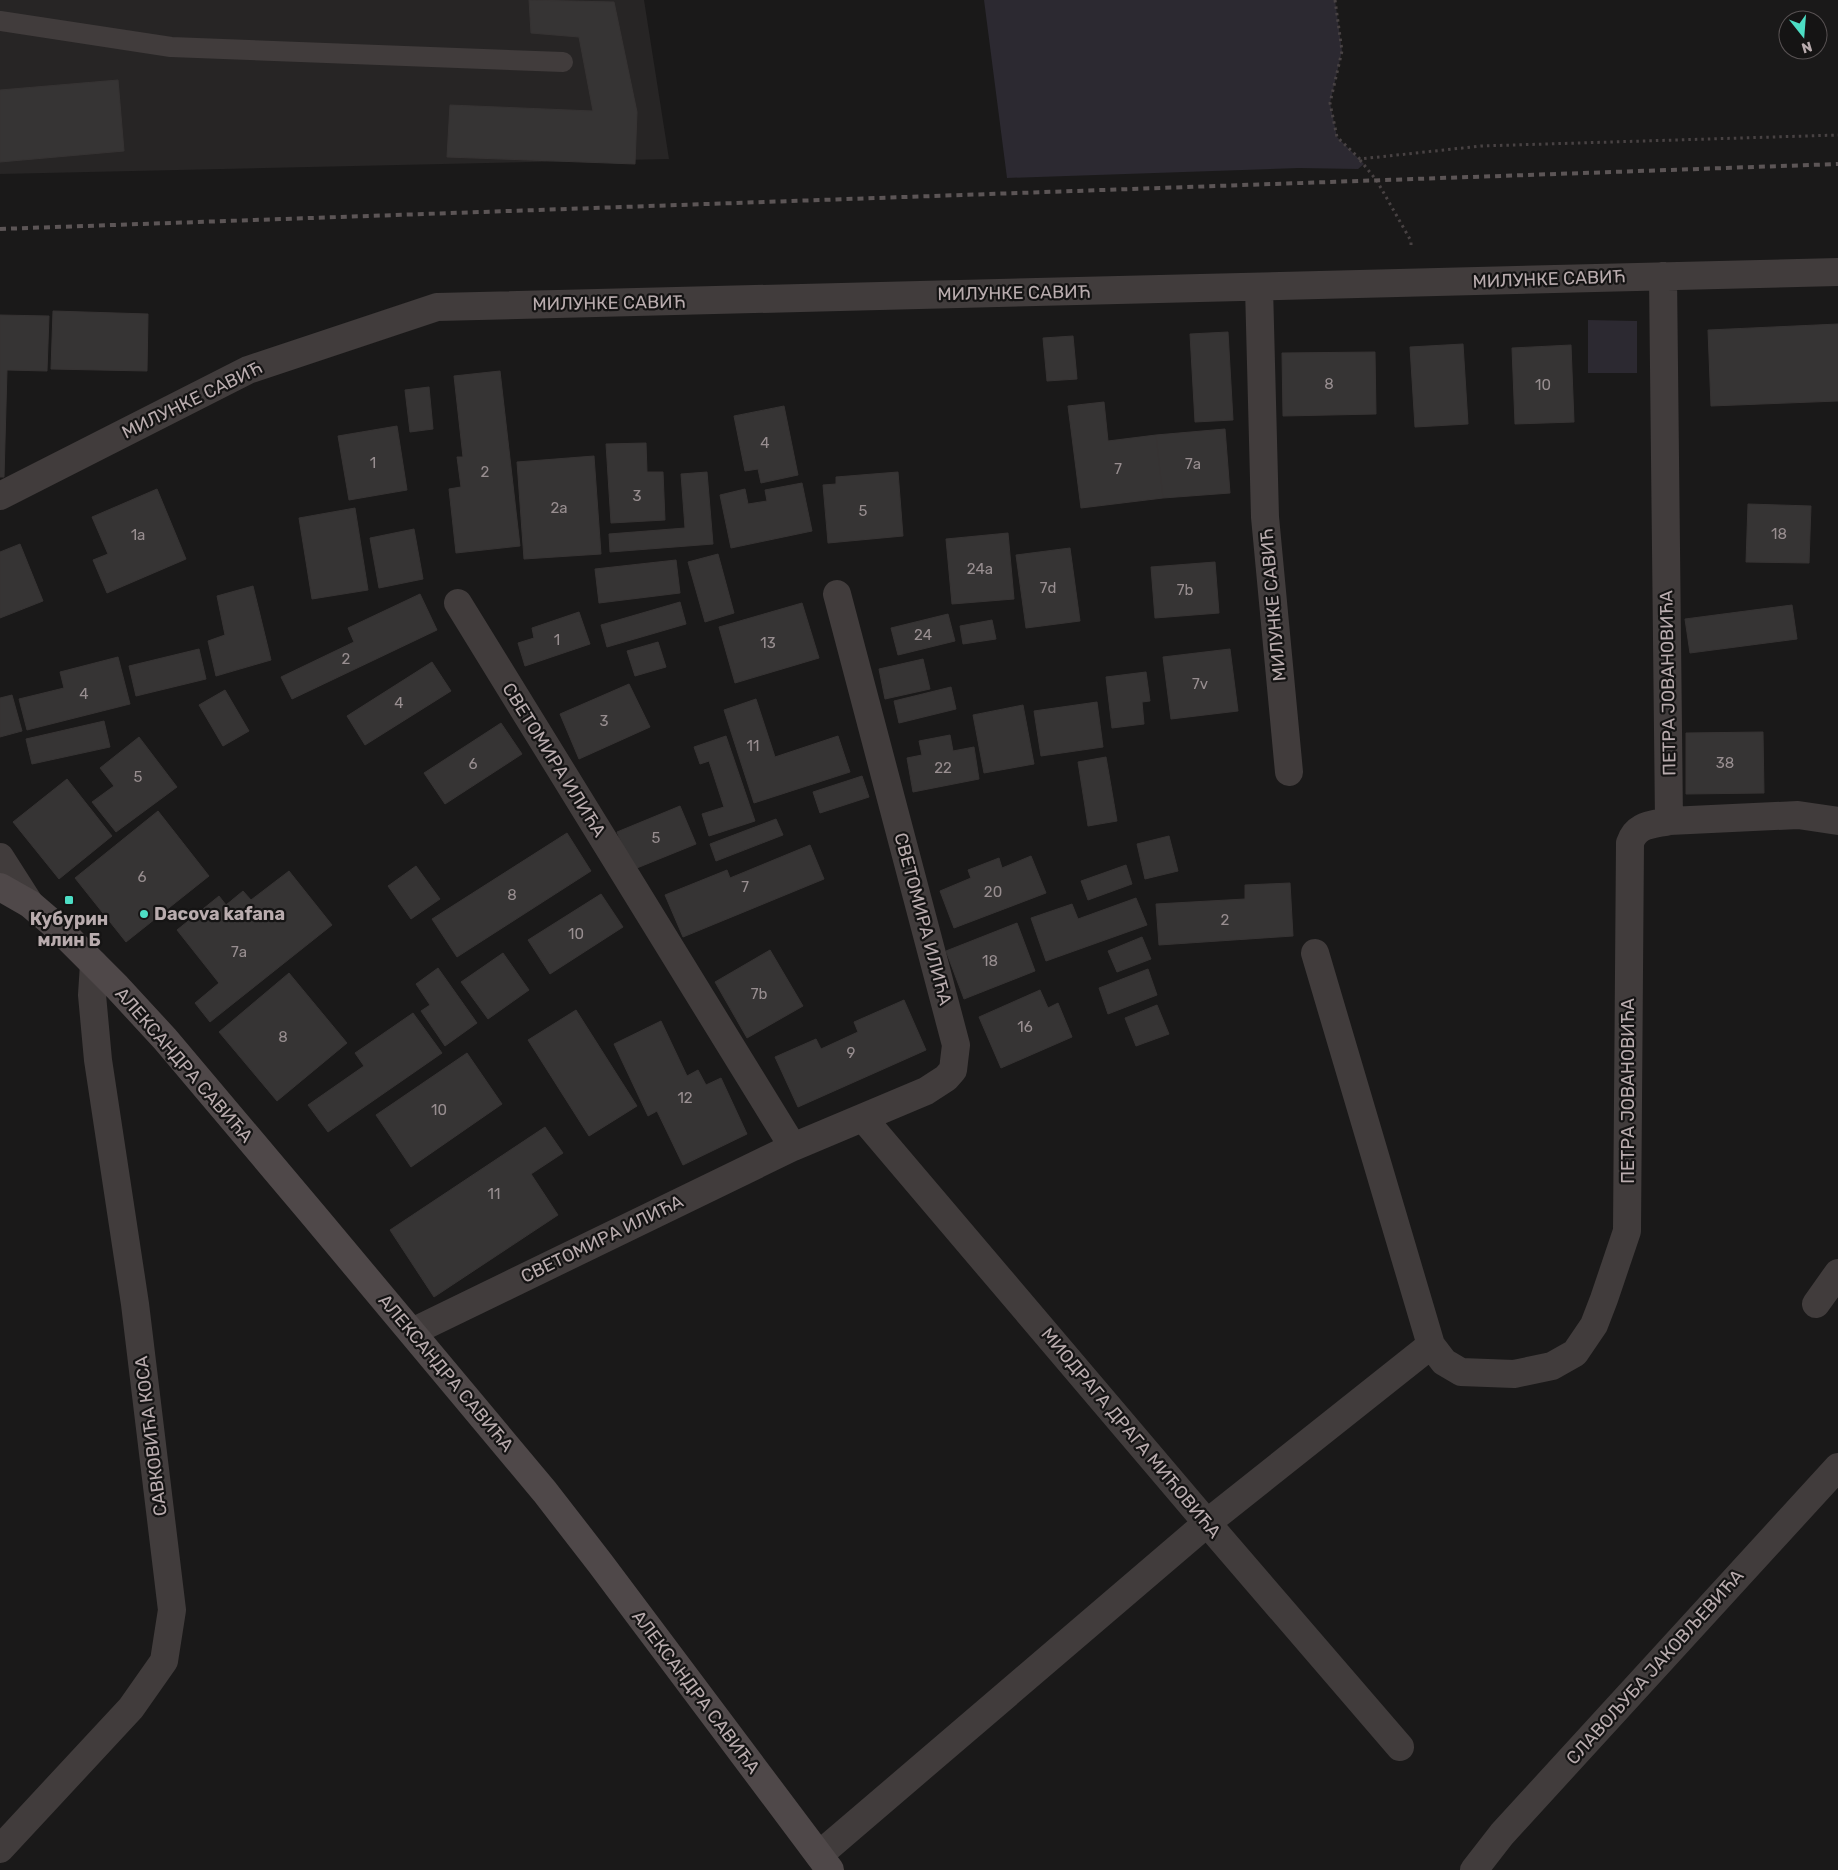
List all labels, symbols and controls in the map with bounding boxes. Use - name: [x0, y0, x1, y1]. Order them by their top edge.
- north arrow: [1778, 10, 1828, 60]
- text: N: [1799, 37, 1814, 57]
- street label: МИЛУНКЕ САВИЋ: [1472, 265, 1626, 293]
- street label: МИЛУНКЕ САВИЋ: [937, 281, 1091, 305]
- street label: МИЛУНКЕ САВИЋ: [532, 291, 686, 315]
- street label: МИЛУНКЕ САВИЋ: [118, 357, 266, 443]
- house number: 8: [1324, 375, 1334, 393]
- house number: 10: [1535, 376, 1551, 394]
- house number: 4: [760, 434, 770, 452]
- house number: 1: [370, 454, 376, 472]
- house number: 7a: [1185, 455, 1201, 473]
- house number: 7: [1114, 460, 1122, 478]
- house number: 2: [481, 463, 490, 481]
- house number: 3: [632, 487, 642, 505]
- house number: 2a: [550, 499, 568, 517]
- house number: 5: [859, 502, 868, 520]
- house number: 18: [1771, 525, 1787, 543]
- house number: 1a: [131, 526, 145, 544]
- street label: МИЛУНКЕ САВИЋ: [1255, 528, 1291, 682]
- house number: 24a: [967, 560, 993, 578]
- house number: 7d: [1040, 579, 1056, 597]
- house number: 7b: [1177, 581, 1193, 599]
- street label: ПЕТРА ЈОВАНОВИЋА: [1655, 590, 1681, 776]
- house number: 24: [914, 626, 932, 644]
- house number: 1: [554, 631, 560, 649]
- house number: 13: [760, 634, 776, 652]
- house number: 2: [342, 650, 351, 668]
- house number: 7v: [1192, 675, 1208, 693]
- street label: СВЕТОМИРА ИЛИЋА: [498, 679, 610, 841]
- house number: 4: [79, 685, 89, 703]
- house number: 4: [394, 694, 404, 712]
- house number: 3: [599, 712, 609, 730]
- house number: 11: [747, 737, 759, 755]
- house number: 38: [1716, 754, 1734, 772]
- house number: 6: [468, 755, 478, 773]
- house number: 22: [934, 759, 952, 777]
- house number: 5: [134, 768, 143, 786]
- house number: 5: [652, 829, 661, 847]
- street label: СВЕТОМИРА ИЛИЋА: [889, 830, 957, 1008]
- house number: 6: [137, 868, 147, 886]
- house number: 7: [741, 878, 749, 896]
- house number: 20: [984, 883, 1002, 901]
- house number: 8: [507, 886, 517, 904]
- marker: Кубурин млин Б: [63, 894, 75, 906]
- place label: Dacova kafana: [154, 903, 285, 925]
- place label: Кубурин млин Б: [30, 908, 108, 951]
- marker: Dacova kafana: [138, 908, 150, 920]
- house number: 2: [1221, 911, 1230, 929]
- house number: 10: [568, 925, 584, 943]
- house number: 7a: [231, 943, 247, 961]
- house number: 18: [982, 952, 998, 970]
- street label: АЛЕКСАНДРА САВИЋА: [110, 983, 258, 1147]
- house number: 7b: [751, 985, 767, 1003]
- street label: ПЕТРА ЈОВАНОВИЋА: [1617, 998, 1639, 1184]
- house number: 16: [1017, 1018, 1033, 1036]
- house number: 8: [278, 1028, 288, 1046]
- house number: 9: [847, 1044, 856, 1062]
- house number: 12: [677, 1089, 693, 1107]
- house number: 10: [431, 1101, 447, 1119]
- house number: 11: [488, 1185, 500, 1203]
- street label: СВЕТОМИРА ИЛИЋА: [517, 1190, 687, 1288]
- street label: АЛЕКСАНДРА САВИЋА: [374, 1290, 518, 1456]
- street label: МИОДРАГА ДРАГА МИЋОВИЋА: [1036, 1323, 1226, 1543]
- street label: САВКОВИЋА КОСА: [130, 1355, 172, 1517]
- street label: СЛАВОЉУБА ЈАКОВЉЕВИЋА: [1562, 1565, 1748, 1769]
- street label: АЛЕКСАНДРА САВИЋА: [627, 1606, 765, 1778]

